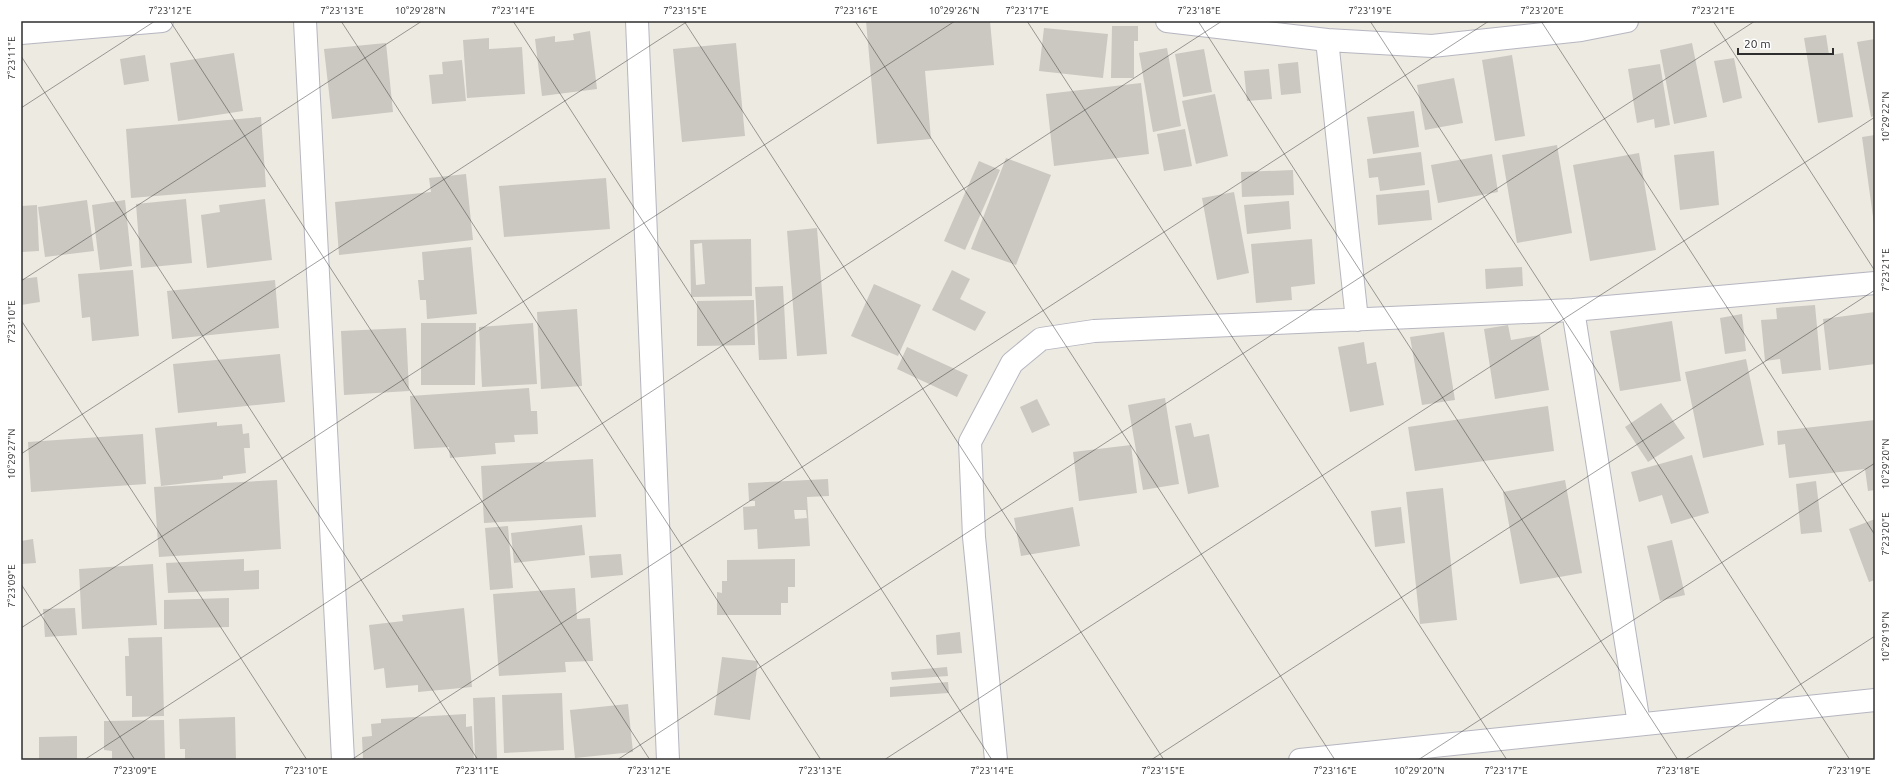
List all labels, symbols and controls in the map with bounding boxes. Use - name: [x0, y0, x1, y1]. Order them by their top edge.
- text: 7°23'12"E: [148, 5, 192, 16]
- text: 7°23'13"E: [320, 5, 364, 16]
- text: 10°29'28"N: [395, 5, 445, 16]
- text: 7°23'14"E: [491, 5, 535, 16]
- text: 7°23'15"E: [663, 5, 707, 16]
- text: 7°23'16"E: [834, 5, 878, 16]
- text: 10°29'26"N: [929, 5, 979, 16]
- text: 7°23'17"E: [1005, 5, 1049, 16]
- text: 7°23'18"E: [1177, 5, 1221, 16]
- text: 7°23'19"E: [1348, 5, 1392, 16]
- text: 7°23'20"E: [1520, 5, 1564, 16]
- text: 7°23'21"E: [1691, 5, 1735, 16]
- scale bar: [1738, 30, 1833, 56]
- text: 7°23'11"E: [6, 36, 17, 80]
- text: 20 m: [1744, 37, 1771, 50]
- text: 10°29'22"N: [1880, 92, 1891, 142]
- text: 7°23'21"E: [1880, 248, 1891, 292]
- text: 7°23'10"E: [6, 300, 17, 344]
- text: 10°29'27"N: [6, 429, 17, 479]
- text: 10°29'20"N: [1880, 439, 1891, 489]
- text: 7°23'20"E: [1880, 512, 1891, 556]
- text: 7°23'09"E: [6, 564, 17, 608]
- text: 10°29'19"N: [1880, 612, 1891, 662]
- text: 7°23'09"E: [113, 765, 157, 776]
- text: 7°23'10"E: [284, 765, 328, 776]
- text: 7°23'11"E: [455, 765, 499, 776]
- text: 7°23'12"E: [627, 765, 671, 776]
- text: 7°23'13"E: [798, 765, 842, 776]
- text: 7°23'14"E: [970, 765, 1014, 776]
- text: 7°23'15"E: [1141, 765, 1185, 776]
- text: 7°23'16"E: [1313, 765, 1357, 776]
- text: 10°29'20"N: [1394, 765, 1444, 776]
- text: 7°23'17"E: [1484, 765, 1528, 776]
- text: 7°23'18"E: [1656, 765, 1700, 776]
- text: 7°23'19"E: [1827, 765, 1871, 776]

